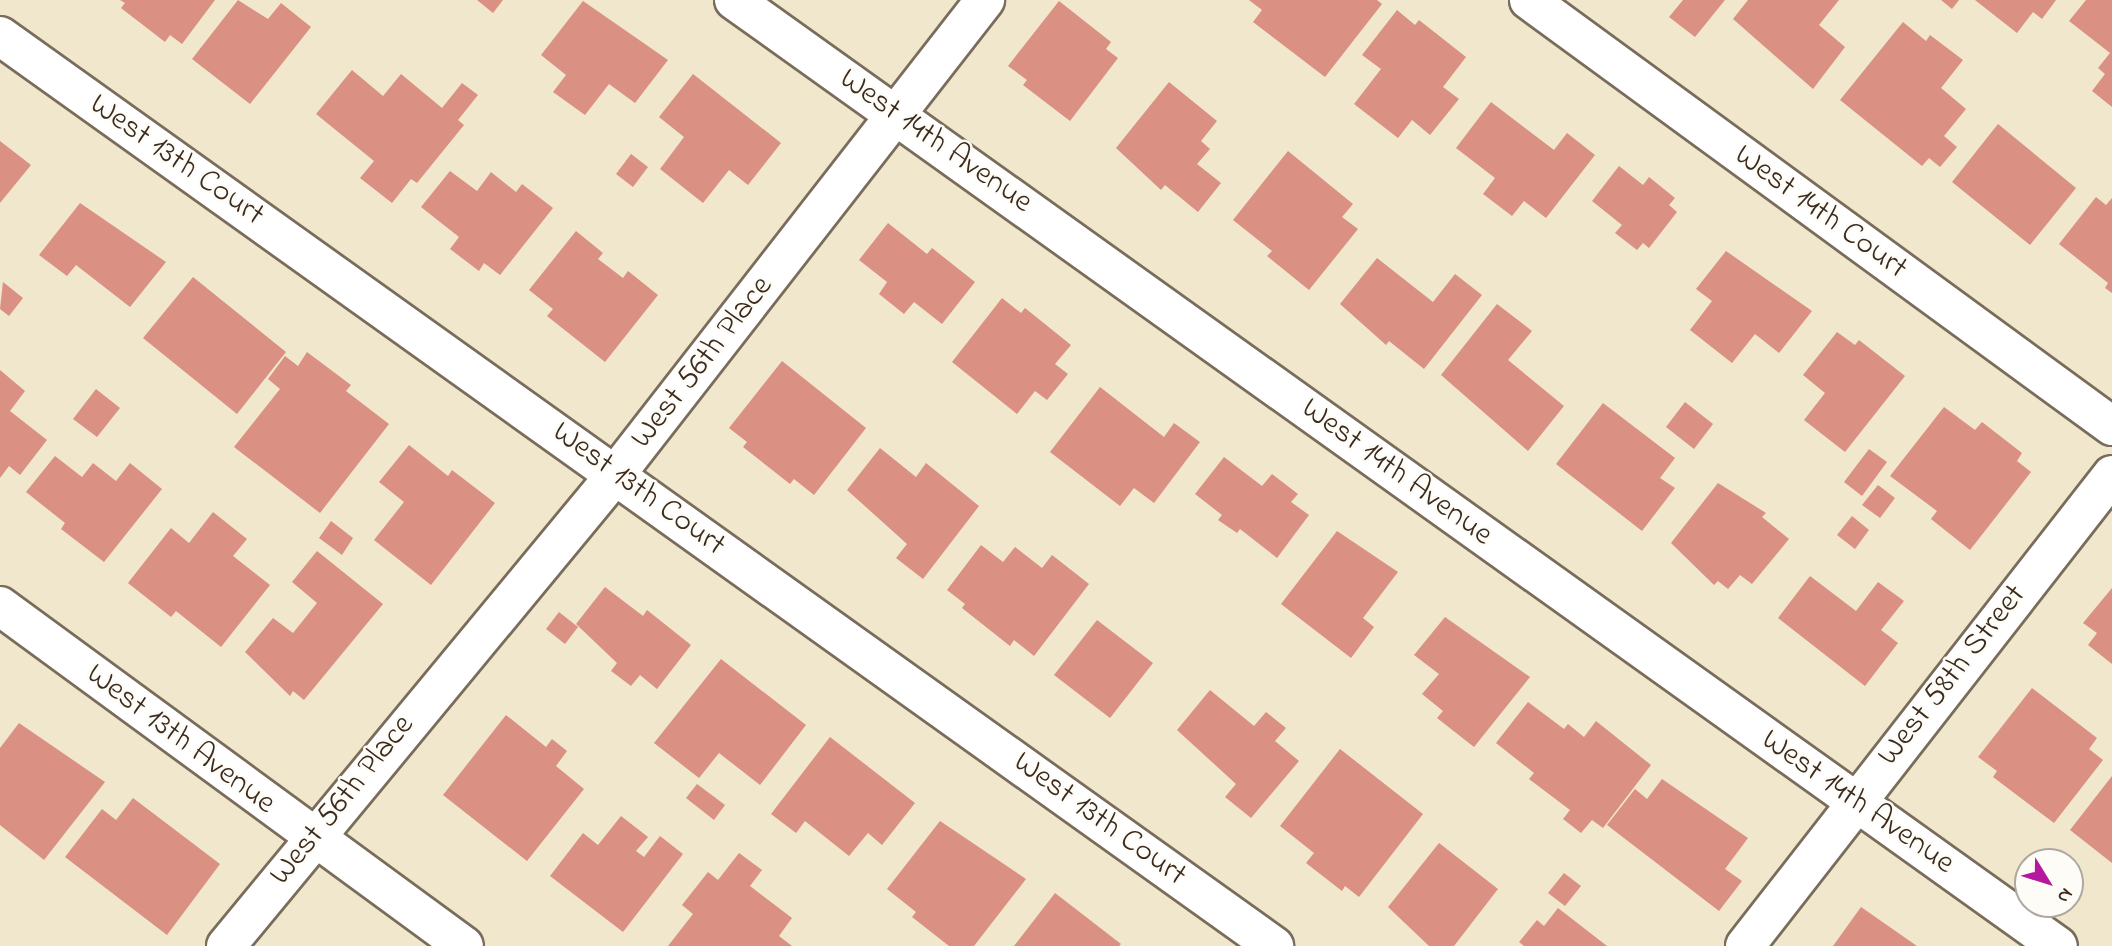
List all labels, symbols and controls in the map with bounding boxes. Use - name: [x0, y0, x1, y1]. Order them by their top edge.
- street label: West 14th Avenue: [831, 61, 1039, 223]
- street label: West 13th Court: [81, 87, 271, 235]
- street label: West 14th Court: [1726, 137, 1914, 289]
- street label: West 56th Place: [624, 269, 782, 457]
- street label: West 14th Avenue: [1293, 391, 1499, 555]
- street label: West 13th Court: [544, 414, 732, 566]
- street label: West 58th Street: [1870, 578, 2036, 774]
- street label: West 13th Avenue: [78, 656, 282, 824]
- street label: West 56th Place: [263, 708, 423, 894]
- street label: West 14th Avenue: [1753, 722, 1961, 884]
- street label: West 13th Court: [1005, 744, 1193, 896]
- north arrow: [2014, 848, 2084, 918]
- text: N: [2050, 882, 2079, 908]

